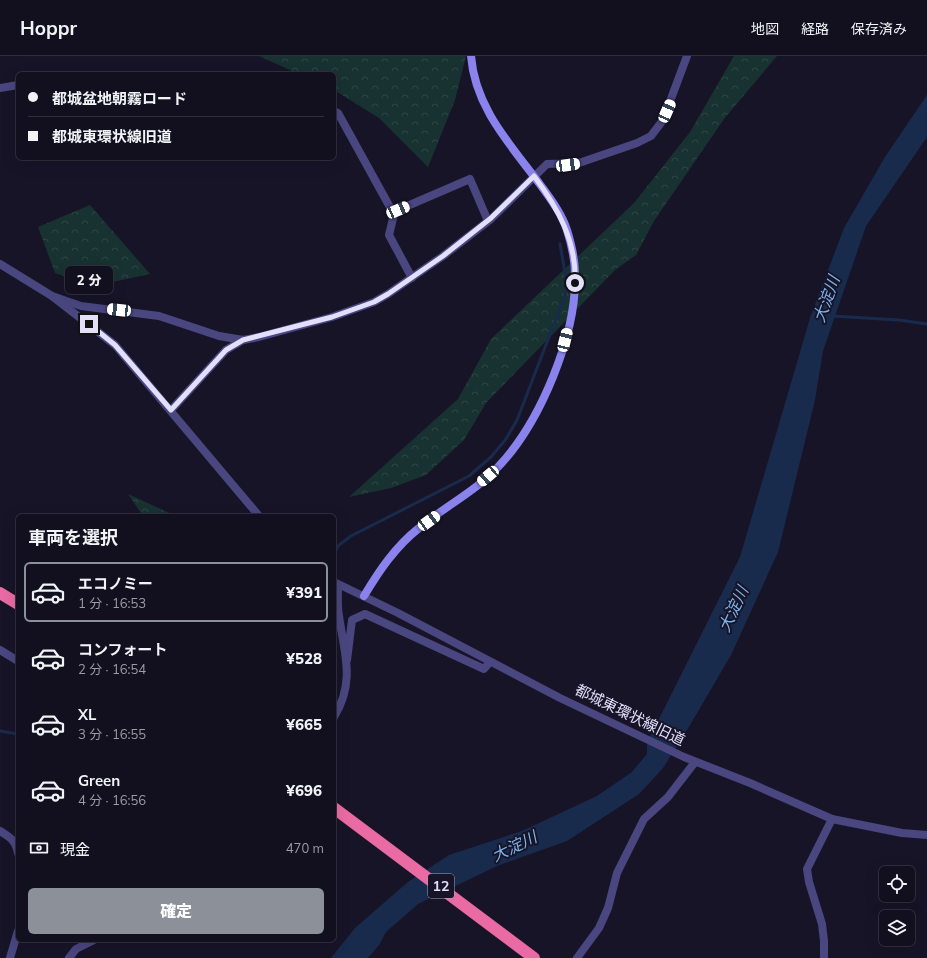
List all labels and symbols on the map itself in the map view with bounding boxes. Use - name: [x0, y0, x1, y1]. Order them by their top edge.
- car: [657, 98, 677, 124]
- car: [555, 157, 581, 173]
- car: [385, 200, 411, 220]
- callout: 2 分: [65, 266, 113, 294]
- water label: 大淀川: [808, 271, 844, 325]
- route start: [566, 274, 584, 292]
- car: [106, 303, 132, 317]
- route end: [80, 315, 98, 333]
- car: [556, 327, 574, 353]
- car: [475, 464, 501, 488]
- car: [416, 509, 442, 533]
- water label: 大淀川: [714, 581, 753, 635]
- street label: 都城東環状線旧道: [572, 680, 688, 749]
- water label: 大淀川: [488, 826, 542, 866]
- road number: 12: [428, 874, 454, 898]

